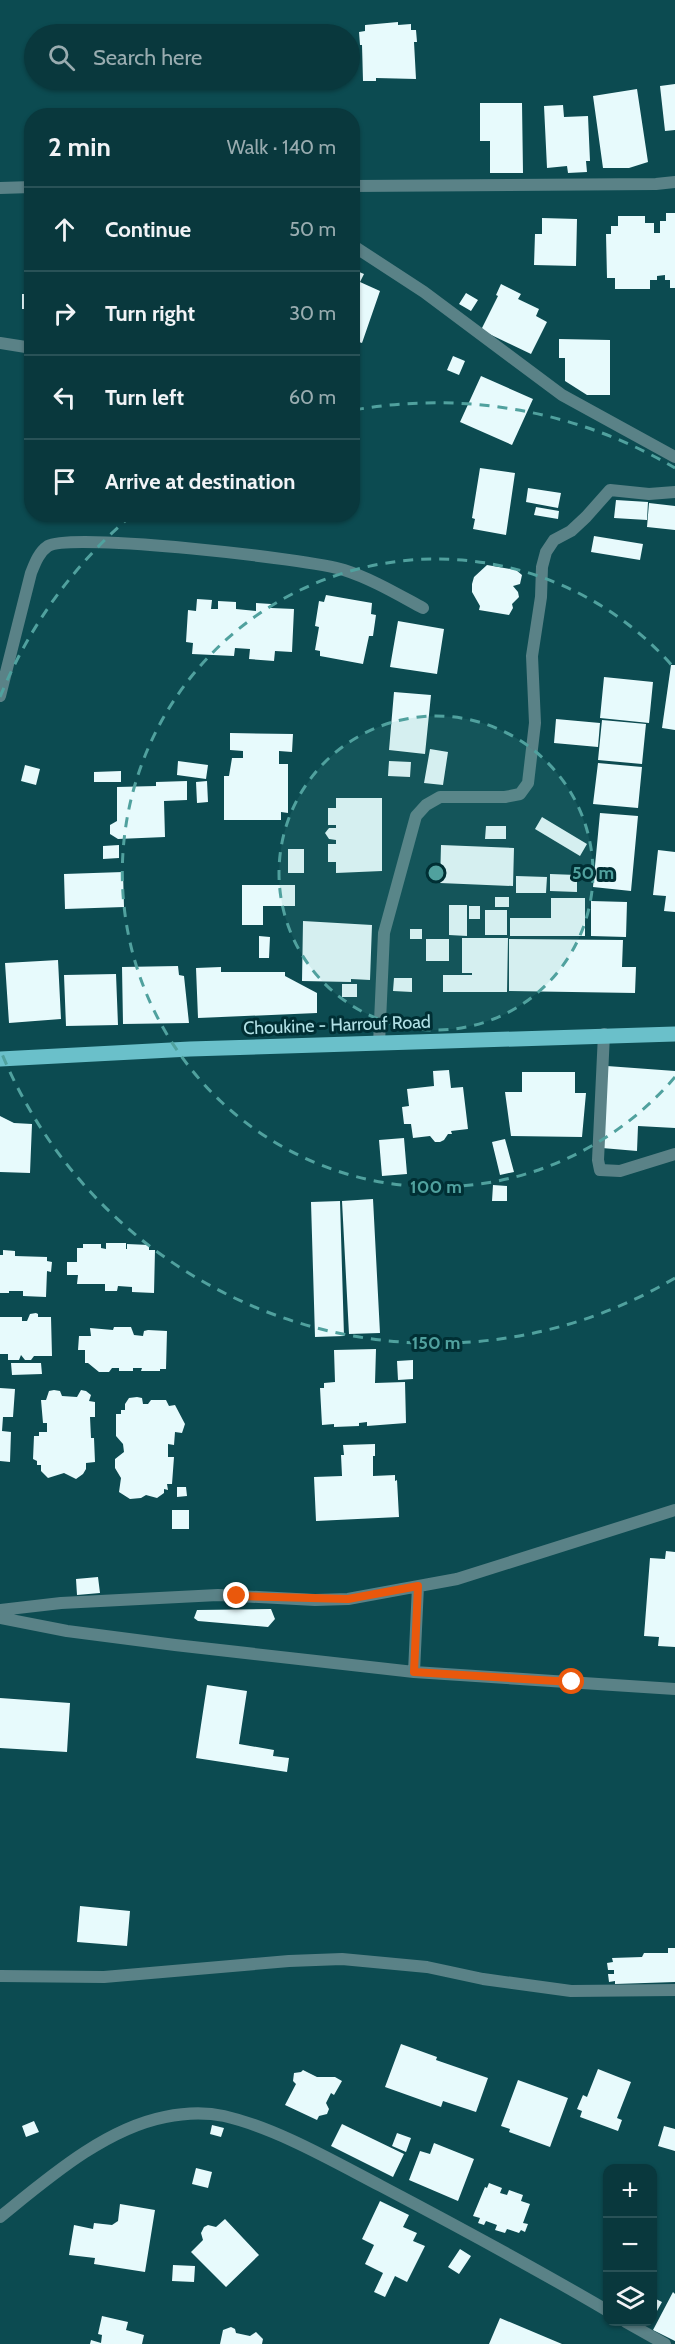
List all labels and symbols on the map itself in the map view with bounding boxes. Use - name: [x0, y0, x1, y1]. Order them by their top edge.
- text: 50 m: [572, 862, 614, 884]
- centre of rings: [426, 863, 446, 883]
- street label: Choukine - Harrouf Road: [243, 1011, 431, 1039]
- text: 100 m: [410, 1176, 462, 1198]
- text: 150 m: [412, 1332, 460, 1354]
- route end: [223, 1582, 249, 1608]
- route start: [558, 1668, 584, 1694]

